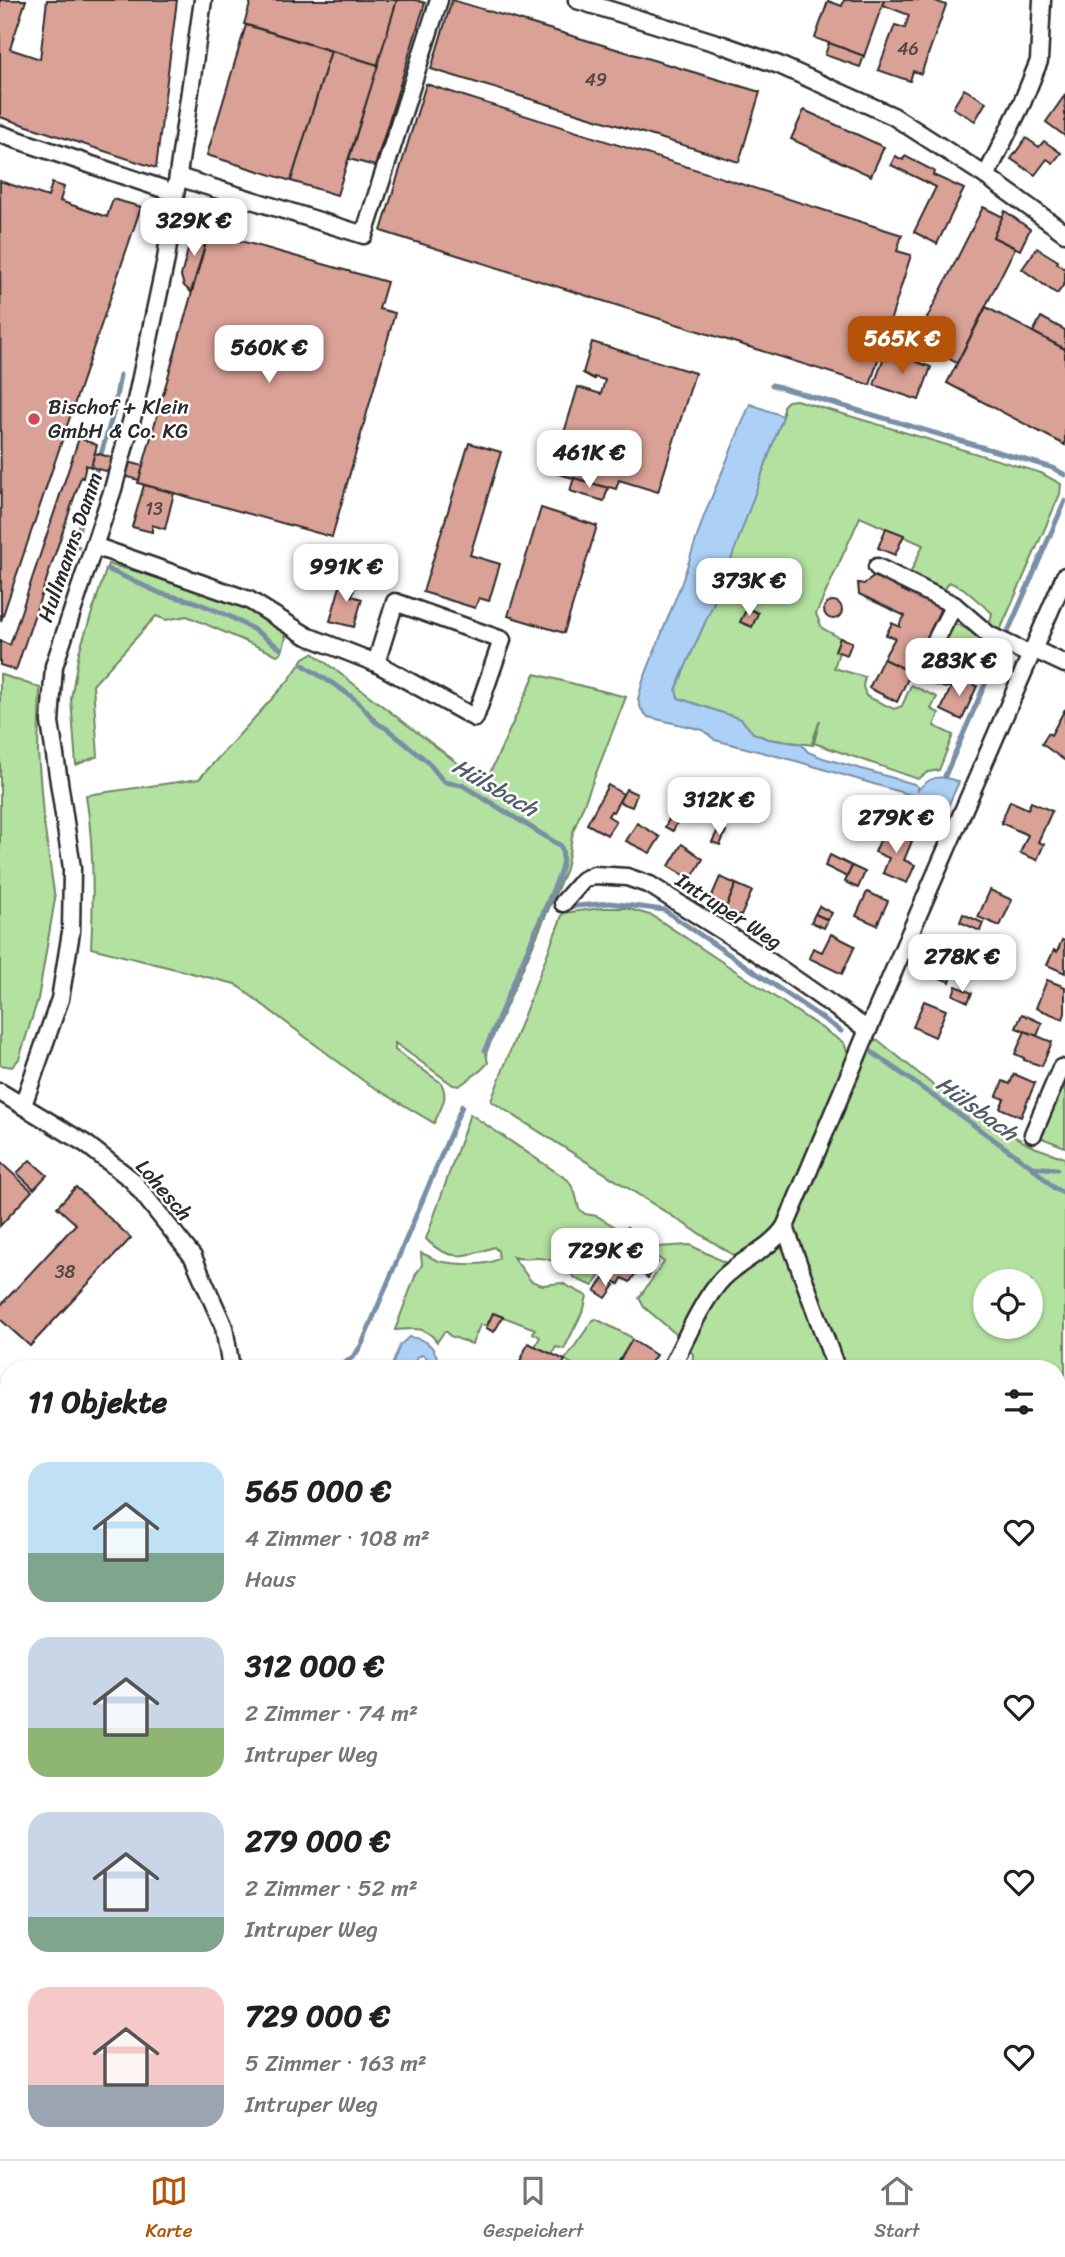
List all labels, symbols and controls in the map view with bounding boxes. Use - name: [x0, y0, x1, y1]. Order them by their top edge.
- house number: 46: [897, 33, 919, 65]
- house number: 49: [585, 64, 607, 96]
- pin: 329K €: [137, 198, 251, 258]
- text: 329K €: [156, 200, 232, 241]
- pin: 565K €: [845, 316, 959, 376]
- text: 565K €: [864, 318, 940, 359]
- pin: 560K €: [212, 326, 326, 385]
- text: 560K €: [231, 327, 307, 368]
- place label: Bischof + Klein GmbH & Co. KG: [48, 388, 189, 450]
- marker: Bischof + Klein GmbH & Co. KG: [26, 411, 42, 427]
- pin: 461K €: [532, 430, 646, 490]
- text: 461K €: [553, 432, 625, 473]
- street label: Hullmanns Damm: [27, 467, 113, 627]
- house number: 13: [145, 493, 163, 525]
- pin: 991K €: [289, 544, 403, 604]
- text: 991K €: [309, 546, 383, 587]
- pin: 373K €: [692, 558, 806, 618]
- text: 373K €: [712, 560, 786, 601]
- pin: 283K €: [902, 638, 1016, 698]
- text: 283K €: [921, 640, 997, 681]
- water label: Hülsbach: [444, 746, 547, 829]
- pin: 312K €: [662, 778, 776, 837]
- text: 312K €: [683, 779, 755, 820]
- pin: 279K €: [839, 796, 953, 855]
- text: 279K €: [858, 797, 934, 838]
- street label: Intruper Weg: [667, 861, 790, 960]
- pin: 278K €: [905, 934, 1019, 994]
- text: 278K €: [924, 936, 1000, 977]
- water label: Hülsbach: [927, 1064, 1028, 1153]
- street label: Lohesch: [126, 1150, 202, 1230]
- pin: 729K €: [548, 1228, 662, 1288]
- text: 729K €: [567, 1230, 643, 1271]
- house number: 38: [55, 1256, 76, 1288]
- map controls: [973, 1269, 1043, 1339]
- button: locate: [973, 1269, 1043, 1339]
- text: 11 Objekte: [28, 1375, 167, 1429]
- icon: filters: [1000, 1383, 1038, 1421]
- text: 565 000 €: [245, 1464, 391, 1518]
- icon: home: [84, 1490, 168, 1574]
- icon: heart: [1000, 1513, 1038, 1551]
- text: 4 Zimmer · 108 m²: [245, 1518, 430, 1559]
- text: Haus: [245, 1559, 296, 1600]
- text: 312 000 €: [245, 1639, 384, 1693]
- icon: home: [84, 1665, 168, 1749]
- icon: heart: [1000, 1688, 1038, 1726]
- text: 2 Zimmer · 74 m²: [245, 1693, 418, 1734]
- text: Intruper Weg: [245, 1734, 378, 1775]
- text: 279 000 €: [245, 1814, 390, 1868]
- icon: home: [84, 1840, 168, 1924]
- icon: heart: [1000, 1863, 1038, 1901]
- text: 2 Zimmer · 52 m²: [245, 1868, 418, 1909]
- text: Intruper Weg: [245, 1909, 378, 1950]
- text: 729 000 €: [245, 1989, 390, 2043]
- icon: home: [84, 2015, 168, 2099]
- icon: heart: [1000, 2038, 1038, 2076]
- text: 5 Zimmer · 163 m²: [245, 2043, 427, 2084]
- text: Intruper Weg: [245, 2084, 378, 2125]
- tab: Karte: [145, 2172, 192, 2247]
- tab: Gespeichert: [483, 2172, 583, 2247]
- tab: Start: [874, 2172, 920, 2247]

